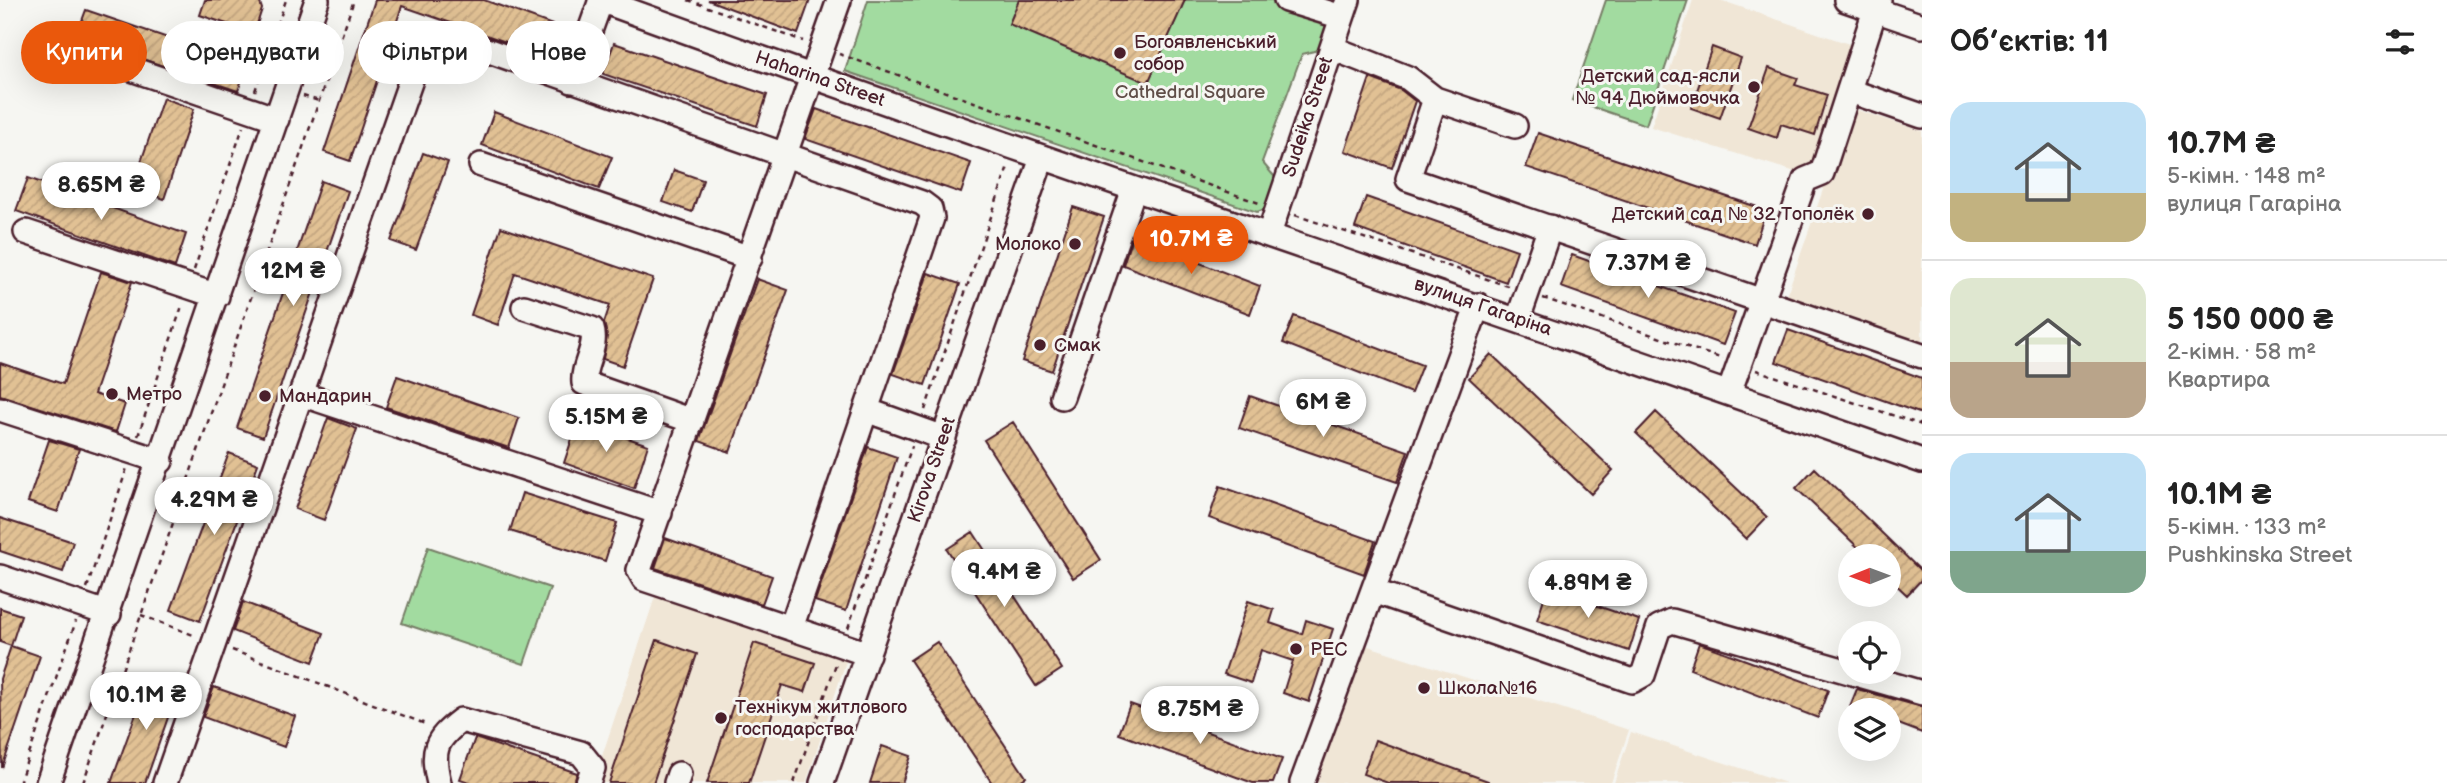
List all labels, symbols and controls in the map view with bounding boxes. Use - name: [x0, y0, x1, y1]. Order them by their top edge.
- chip: Купити: [21, 21, 147, 84]
- chip: Орендувати: [161, 21, 344, 84]
- chip: Фільтри: [358, 21, 492, 84]
- chip: Нове: [506, 21, 610, 84]
- icon: filters: [2381, 23, 2419, 61]
- text: Об’єктів: 11: [1950, 24, 2109, 60]
- place label: Богоявленський собор: [1134, 31, 1277, 76]
- marker: Богоявленський собор: [1112, 45, 1128, 61]
- street label: Haharina Street: [752, 46, 888, 112]
- street label: Sudeika Street: [1278, 54, 1338, 180]
- place label: Детский сад-ясли № 94 Дюймовочка: [1575, 65, 1740, 110]
- marker: Детский сад-ясли № 94 Дюймовочка: [1746, 79, 1762, 95]
- park label: Cathedral Square: [1115, 81, 1265, 104]
- text: 10.7M ₴: [2167, 126, 2275, 162]
- icon: home: [2006, 130, 2090, 214]
- pin: 8.65M ₴: [36, 162, 166, 222]
- text: 5-кімн. · 148 m²: [2167, 162, 2326, 190]
- text: 8.65M ₴: [57, 171, 145, 199]
- text: вулиця Гагаріна: [2167, 190, 2342, 218]
- place label: Детский сад № 32 Тополёк: [1612, 203, 1854, 226]
- marker: Детский сад № 32 Тополёк: [1860, 206, 1876, 222]
- pin: 10.7M ₴: [1126, 216, 1256, 276]
- text: 10.7M ₴: [1149, 225, 1233, 253]
- place label: Молоко: [995, 233, 1061, 256]
- marker: Молоко: [1067, 236, 1083, 252]
- pin: 7.37M ₴: [1583, 240, 1713, 300]
- pin: 12M ₴: [244, 248, 342, 308]
- text: 7.37M ₴: [1605, 249, 1691, 277]
- text: 12M ₴: [261, 257, 325, 285]
- street label: вулиця Гагаріна: [1411, 273, 1555, 341]
- text: 5 150 000 ₴: [2167, 302, 2333, 338]
- icon: home: [2006, 306, 2090, 390]
- place label: Смак: [1054, 334, 1101, 357]
- marker: Смак: [1032, 337, 1048, 353]
- text: 2-кімн. · 58 m²: [2167, 338, 2316, 366]
- text: Квартира: [2167, 366, 2270, 394]
- pin: 6M ₴: [1282, 380, 1364, 439]
- place label: Метро: [126, 383, 182, 406]
- place label: Мандарин: [279, 385, 372, 408]
- marker: Метро: [104, 386, 120, 402]
- marker: Мандарин: [257, 388, 273, 404]
- text: 6M ₴: [1295, 388, 1351, 416]
- pin: 5.15M ₴: [541, 394, 671, 454]
- text: 5.15M ₴: [565, 403, 647, 431]
- street label: Kirova Street: [903, 414, 961, 526]
- pin: 4.29M ₴: [149, 477, 279, 537]
- text: 10.1M ₴: [2167, 477, 2272, 513]
- icon: home: [2006, 481, 2090, 565]
- text: 4.29M ₴: [170, 486, 258, 514]
- text: 5-кімн. · 133 m²: [2167, 513, 2327, 541]
- text: Pushkinska Street: [2167, 541, 2352, 569]
- north arrow: [1838, 544, 1900, 607]
- map controls: [1838, 544, 1901, 761]
- pin: 9.4M ₴: [947, 550, 1061, 609]
- text: 9.4M ₴: [967, 558, 1041, 586]
- pin: 4.89M ₴: [1523, 560, 1653, 620]
- text: 4.89M ₴: [1544, 569, 1632, 597]
- button: locate: [1838, 621, 1901, 684]
- place label: РЕС: [1310, 638, 1347, 661]
- marker: РЕС: [1288, 641, 1304, 657]
- pin: 10.1M ₴: [81, 672, 211, 732]
- place label: Школа№16: [1438, 677, 1537, 700]
- marker: Школа№16: [1416, 680, 1432, 696]
- text: 10.1M ₴: [106, 681, 186, 709]
- pin: 8.75M ₴: [1135, 686, 1265, 746]
- text: 8.75M ₴: [1157, 695, 1243, 723]
- place label: Технікум житлового господарства: [735, 696, 907, 741]
- button: layers: [1838, 698, 1901, 761]
- marker: Технікум житлового господарства: [713, 710, 729, 726]

